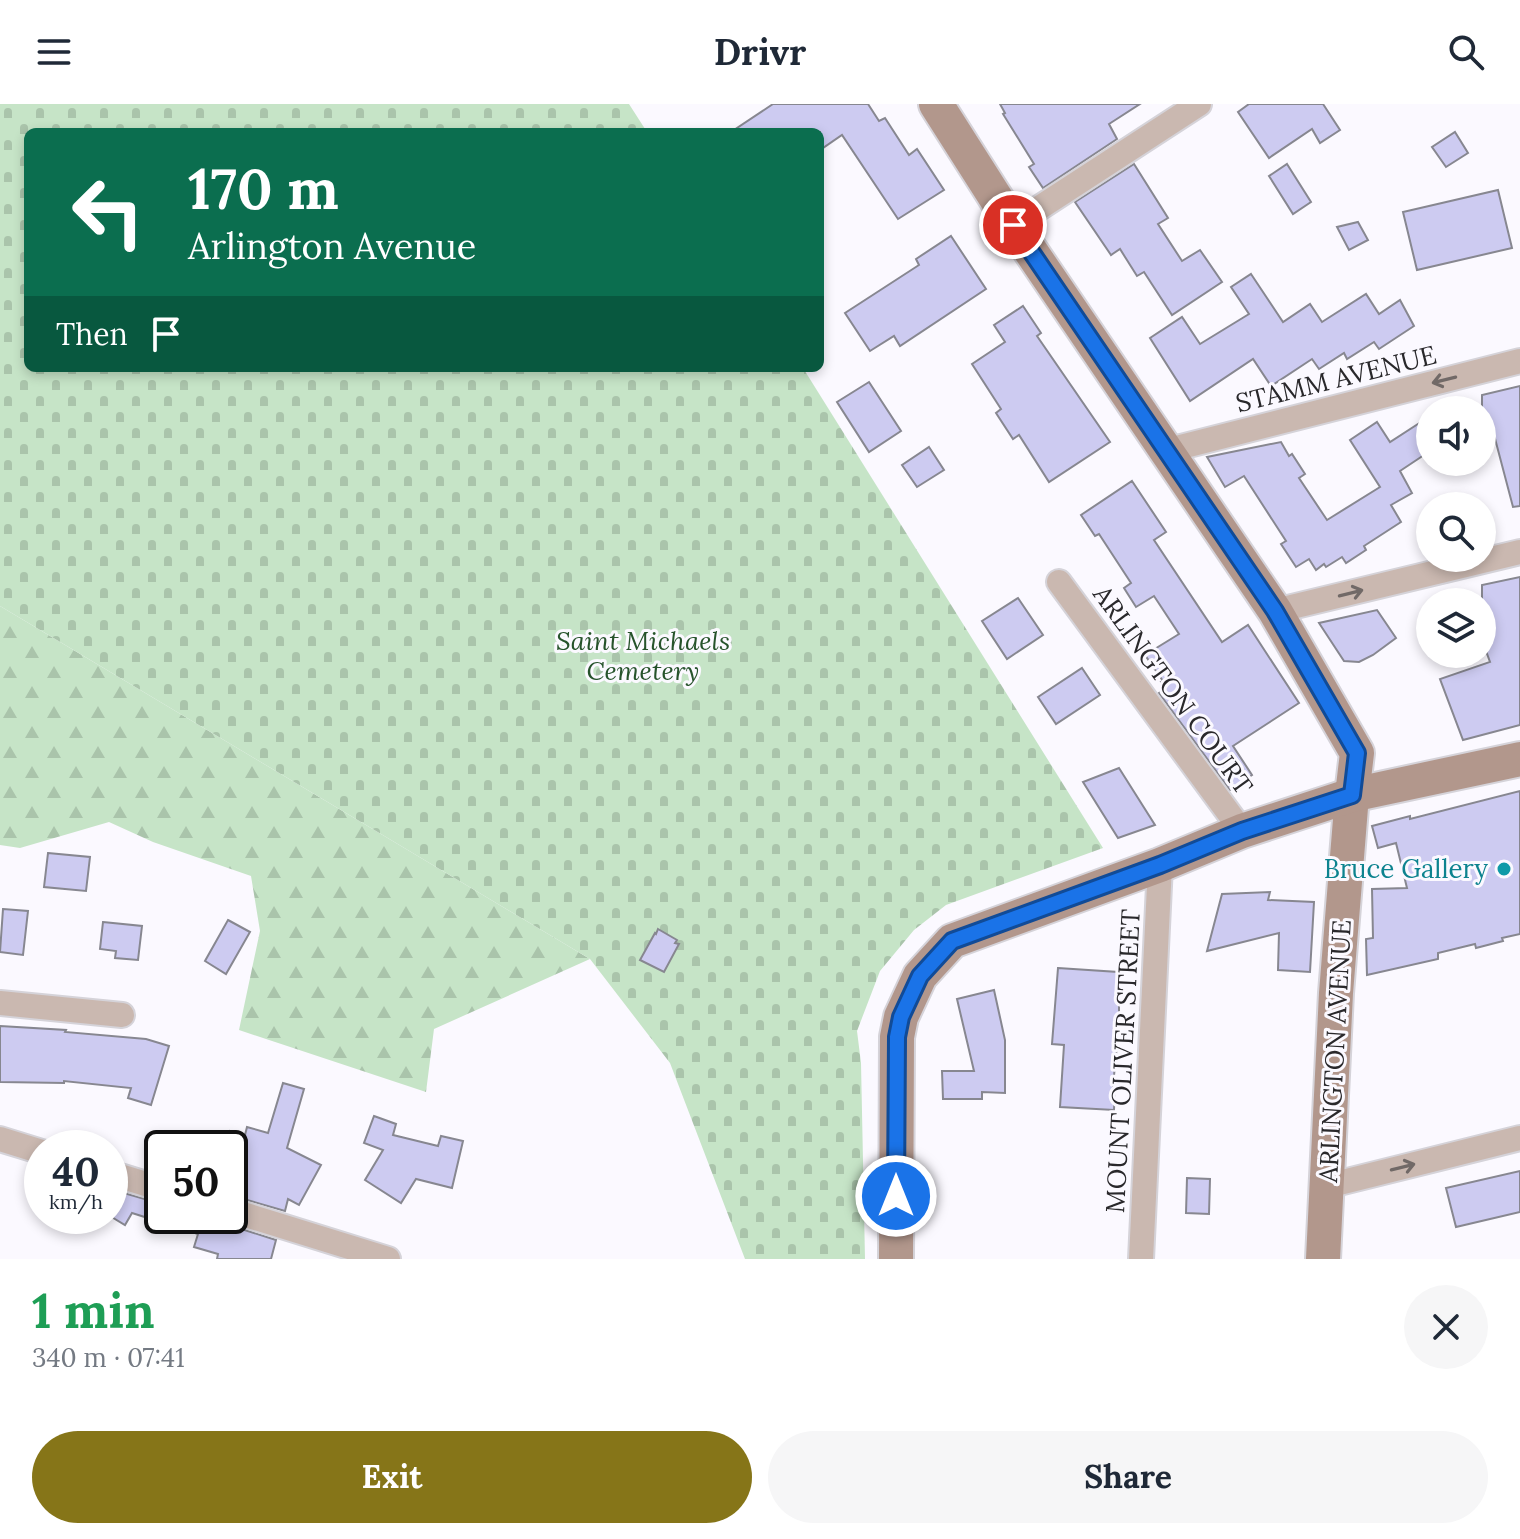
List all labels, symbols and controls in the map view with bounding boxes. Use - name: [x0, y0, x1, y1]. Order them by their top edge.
- text: Drivr: [714, 29, 806, 75]
- icon: menu: [32, 30, 76, 74]
- icon: search: [1444, 30, 1488, 74]
- text: 170 m: [188, 153, 339, 224]
- icon: left: [56, 160, 160, 264]
- pin: [979, 191, 1047, 259]
- icon: arrive: [991, 203, 1035, 247]
- text: Arlington Avenue: [188, 223, 476, 269]
- icon: arrive: [144, 312, 188, 356]
- text: Then: [56, 315, 128, 353]
- street label: STAMM AVENUE: [1232, 338, 1440, 419]
- one-way arrow: [1432, 374, 1458, 389]
- map controls: [1416, 396, 1496, 668]
- button: sound: [1416, 396, 1496, 476]
- button: search: [1416, 492, 1496, 572]
- street label: ARLINGTON COURT: [1086, 578, 1261, 801]
- one-way arrow: [1338, 584, 1364, 599]
- button: layers: [1416, 588, 1496, 668]
- park label: Saint Michaels Cemetery: [556, 624, 730, 687]
- place label: Bruce Gallery: [1324, 852, 1488, 885]
- marker: Bruce Gallery: [1495, 860, 1513, 878]
- street label: MOUNT OLIVER STREET: [1098, 908, 1147, 1214]
- street label: ARLINGTON AVENUE: [1311, 919, 1358, 1184]
- speed limit sign: 50: [144, 1130, 248, 1234]
- text: 40: [52, 1146, 100, 1197]
- position arrow: [854, 1154, 938, 1238]
- one-way arrow: [1390, 1159, 1415, 1174]
- text: km/h: [49, 1189, 103, 1214]
- text: 1 min: [32, 1280, 155, 1341]
- button: close: [1404, 1285, 1488, 1369]
- text: 340 m · 07:41: [32, 1341, 185, 1374]
- button: Exit: [32, 1431, 752, 1523]
- button: Share: [768, 1431, 1488, 1523]

